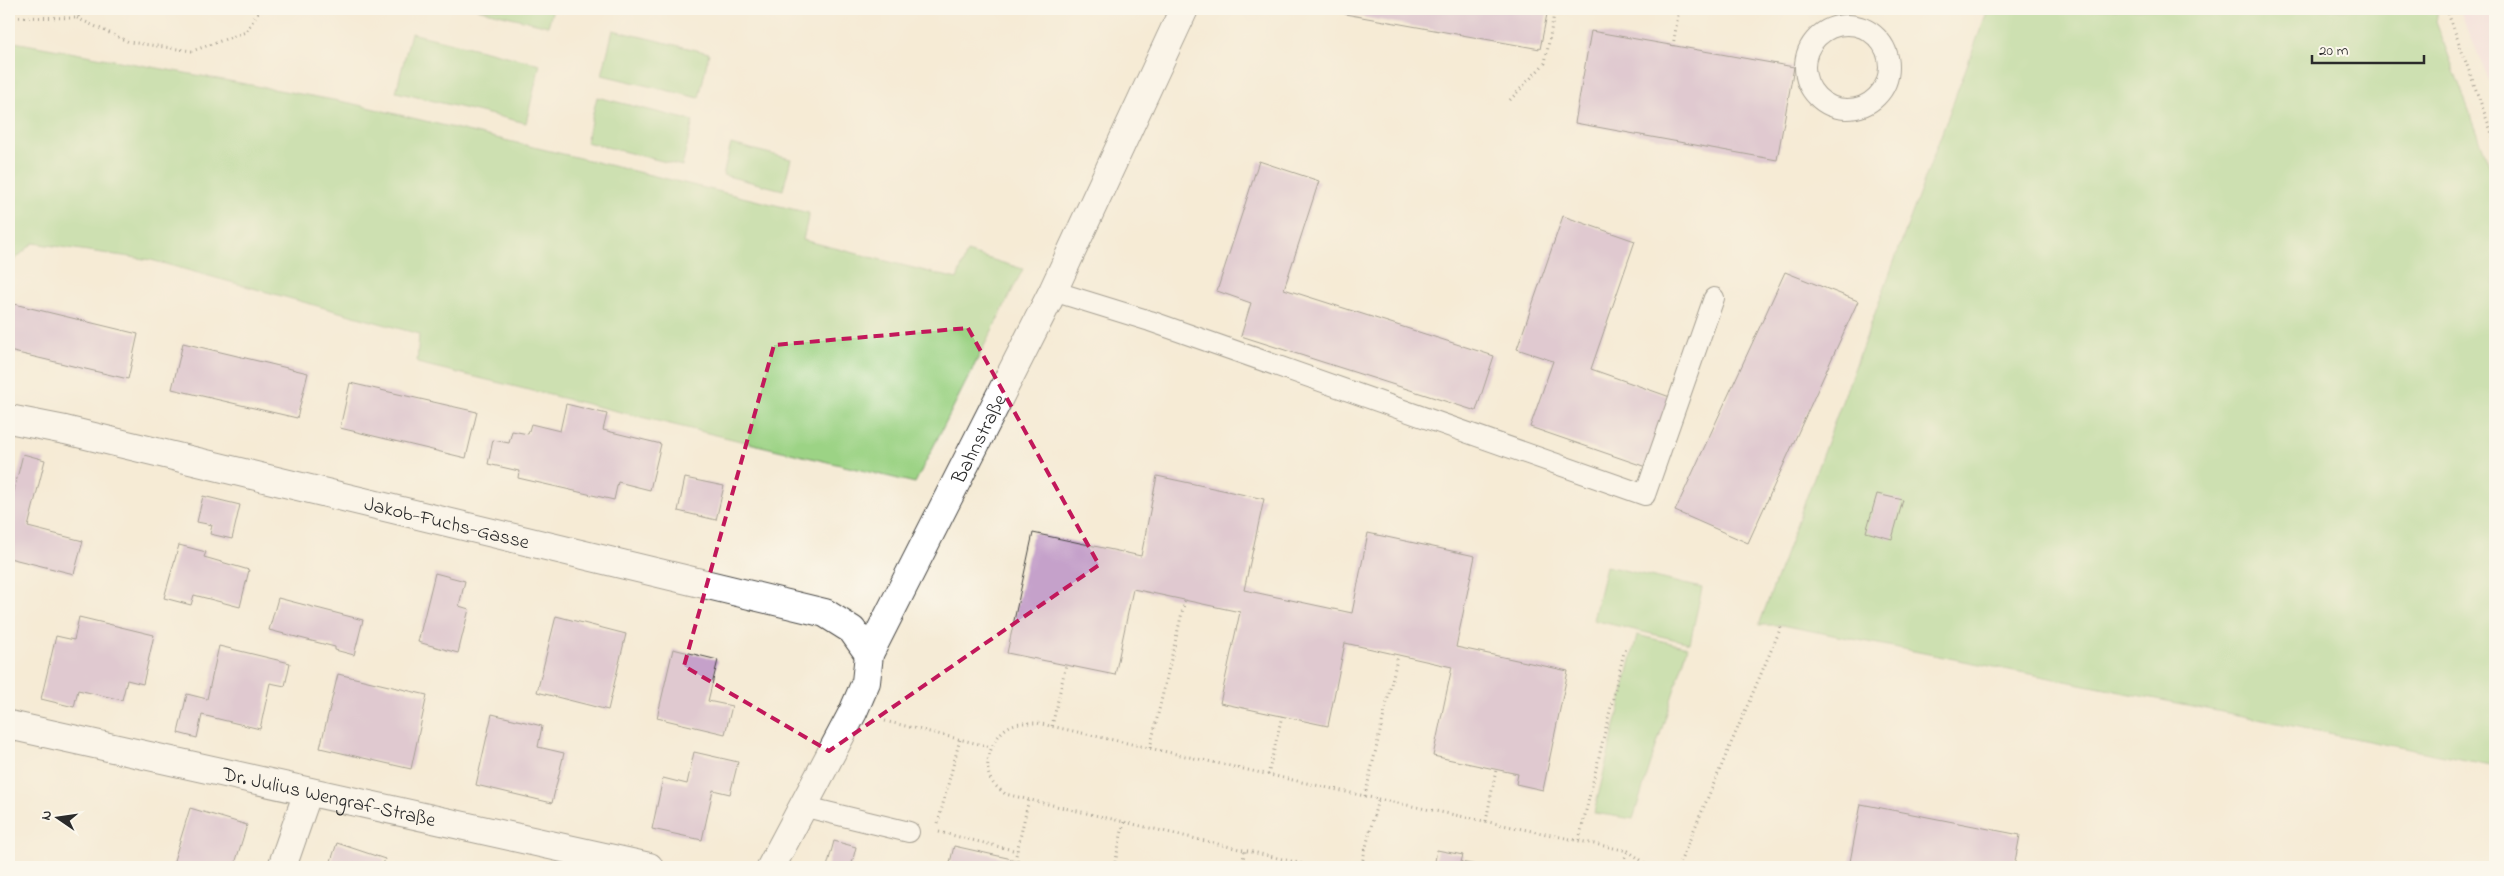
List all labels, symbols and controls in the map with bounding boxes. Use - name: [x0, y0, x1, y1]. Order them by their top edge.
- scale bar: [2312, 32, 2424, 64]
- text: 20 m: [2319, 40, 2349, 62]
- street label: Bahnstraße: [945, 390, 1015, 490]
- street label: Jakob-Fuchs-Gasse: [361, 491, 532, 558]
- street label: Dr. Julius Wengraf-Straße: [218, 761, 438, 836]
- north arrow: [32, 794, 82, 844]
- text: N: [36, 808, 58, 822]

